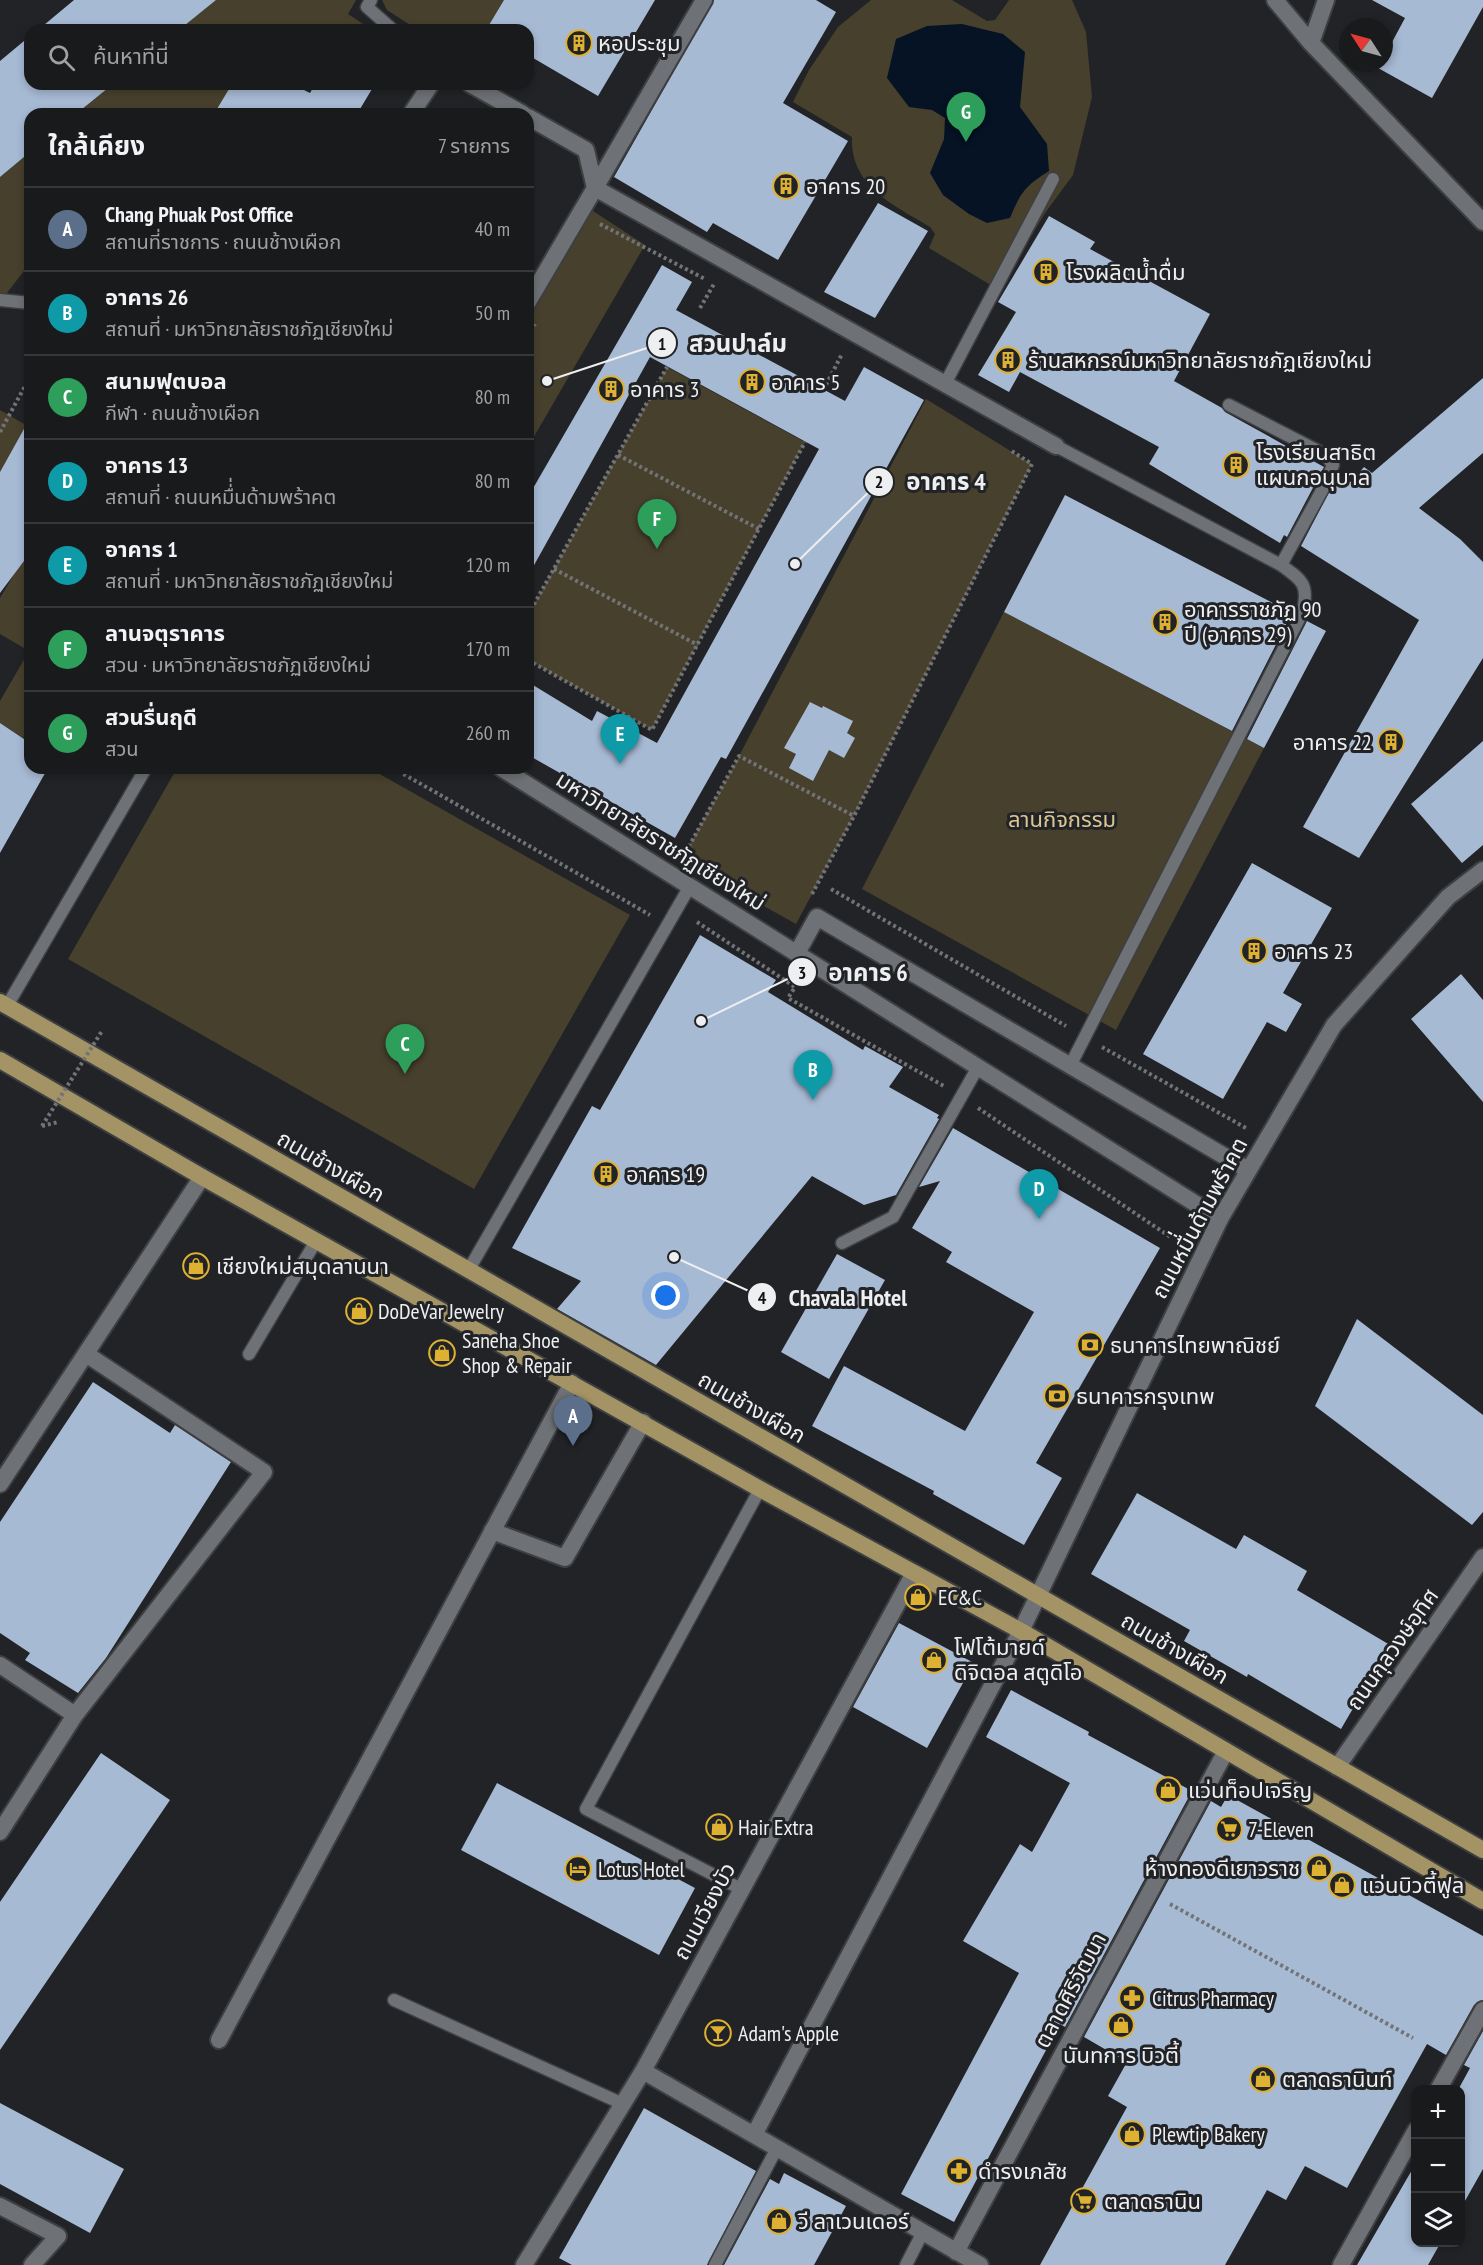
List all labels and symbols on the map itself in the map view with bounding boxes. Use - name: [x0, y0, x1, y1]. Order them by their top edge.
- north arrow: [1339, 18, 1393, 72]
- building icon: หอประชุม: [564, 28, 594, 58]
- place label: หอประชุม: [598, 29, 681, 57]
- pin: G: [946, 92, 986, 142]
- building icon: อาคาร 20: [771, 171, 801, 201]
- place label: อาคาร 20: [806, 172, 885, 200]
- building icon: โรงผลิตน้ำดื่ม: [1031, 257, 1061, 287]
- place label: โรงผลิตน้ำดื่ม: [1066, 257, 1185, 286]
- callout: สวนปาล์ม: [647, 322, 799, 364]
- text: สวนปาล์ม: [689, 328, 787, 359]
- text: 1: [658, 332, 666, 355]
- building icon: ร้านสหกรณ์มหาวิทยาลัยราชภัฏเชียงใหม่: [993, 345, 1023, 375]
- place label: ร้านสหกรณ์มหาวิทยาลัยราชภัฏเชียงใหม่: [1028, 346, 1372, 374]
- building icon: อาคาร 5: [737, 367, 767, 397]
- place label: อาคาร 5: [771, 368, 840, 396]
- building icon: อาคาร 3: [596, 374, 626, 404]
- place label: อาคาร 3: [630, 375, 699, 403]
- place label: โรงเรียนสาธิต แผนกอนุบาล: [1256, 438, 1376, 491]
- building icon: โรงเรียนสาธิต แผนกอนุบาล: [1221, 450, 1251, 480]
- callout: อาคาร 4: [864, 461, 998, 503]
- text: อาคาร 4: [906, 466, 986, 497]
- text: 2: [875, 470, 883, 493]
- pin: F: [638, 500, 676, 549]
- place label: อาคารราชภัฏ 90 ปี (อาคาร 29): [1184, 595, 1322, 648]
- building icon: อาคารราชภัฏ 90 ปี (อาคาร 29): [1150, 607, 1180, 637]
- pin: E: [600, 714, 640, 764]
- building icon: อาคาร 22: [1376, 727, 1406, 757]
- place label: อาคาร 22: [1293, 728, 1372, 756]
- street label: มหาวิทยาลัยราชภัฏเชียงใหม่: [551, 765, 771, 917]
- park label: ลานกิจกรรม: [1008, 805, 1116, 833]
- building icon: อาคาร 23: [1239, 936, 1269, 966]
- place label: อาคาร 23: [1274, 937, 1353, 965]
- callout: อาคาร 6: [787, 951, 920, 993]
- text: อาคาร 6: [828, 957, 908, 988]
- text: 3: [798, 961, 806, 984]
- pin: C: [386, 1024, 424, 1074]
- pin: B: [794, 1050, 832, 1100]
- street label: ถนนช้างเผือก: [272, 1124, 390, 1208]
- street label: ถนนหมื่่นด้ามพร้าคต: [1138, 1129, 1253, 1303]
- building icon: อาคาร 19: [591, 1159, 621, 1189]
- place label: อาคาร 19: [626, 1160, 705, 1188]
- pin: D: [1020, 1170, 1058, 1219]
- shop icon: เชียงใหม่สมุดลานนา: [181, 1251, 211, 1281]
- place label: เชียงใหม่สมุดลานนา: [216, 1252, 389, 1280]
- callout: Chavala Hotel: [747, 1276, 919, 1318]
- your location: [651, 1281, 680, 1310]
- text: Chavala Hotel: [789, 1282, 907, 1313]
- text: 4: [758, 1286, 767, 1309]
- shop icon: DoDeVar Jewelry: [344, 1296, 374, 1326]
- place label: DoDeVar Jewelry: [378, 1297, 505, 1325]
- place label: Saneha Shoe Shop & Repair: [462, 1326, 572, 1379]
- bank icon: ธนาคารไทยพาณิชย์: [1075, 1330, 1105, 1360]
- place label: ธนาคารไทยพาณิชย์: [1110, 1331, 1280, 1359]
- shop icon: Saneha Shoe Shop & Repair: [427, 1338, 457, 1368]
- street label: ถนนช้างเผือก: [693, 1365, 811, 1449]
- bank icon: ธนาคารกรุงเทพ: [1042, 1381, 1072, 1411]
- place label: ธนาคารกรุงเทพ: [1076, 1382, 1215, 1410]
- pin: A: [554, 1396, 592, 1446]
- shop icon: EC&C: [903, 1582, 933, 1612]
- place label: EC&C: [938, 1583, 982, 1611]
- street label: ถนนกุลวงษ์อุทิศ: [1340, 1583, 1444, 1715]
- street label: ถนนช้างเผือก: [1116, 1606, 1234, 1690]
- place label: โฟโต้มายด์ ดิจิตอล สตูดิโอ: [954, 1633, 1082, 1686]
- shop icon: โฟโต้มายด์ ดิจิตอล สตูดิโอ: [919, 1645, 949, 1675]
- shop icon: แว่นท็อปเจริญ: [1153, 1775, 1183, 1805]
- place label: แว่นท็อปเจริญ: [1188, 1776, 1312, 1804]
- shop icon: Hair Extra: [704, 1812, 734, 1842]
- place label: Hair Extra: [738, 1813, 813, 1841]
- supermarket icon: 7-Eleven: [1214, 1814, 1244, 1844]
- place label: 7-Eleven: [1248, 1815, 1314, 1843]
- shop icon: ห้างทองดีเยาวราช: [1304, 1853, 1334, 1883]
- hotel icon: Lotus Hotel: [563, 1854, 593, 1884]
- place label: ห้างทองดีเยาวราช: [1145, 1854, 1300, 1882]
- place label: Lotus Hotel: [598, 1855, 686, 1883]
- street label: ถนนเวียงบัว: [667, 1857, 741, 1965]
- shop icon: แว่นบิวตี้ฟูล: [1327, 1870, 1357, 1900]
- place label: แว่นบิวตี้ฟูล: [1362, 1870, 1464, 1899]
- street label: ตลาดศิริวัฒนา: [1028, 1927, 1112, 2053]
- pharmacy icon: Citrus Pharmacy: [1117, 1983, 1147, 2013]
- place label: Citrus Pharmacy: [1152, 1984, 1275, 2012]
- shop icon: นันทการ บิวตี้: [1106, 2010, 1136, 2040]
- bar icon: Adam's Apple: [703, 2018, 733, 2048]
- place label: Adam's Apple: [738, 2019, 839, 2047]
- place label: นันทการ บิวตี้: [1063, 2040, 1179, 2069]
- shop icon: ตลาดธานินท์: [1248, 2064, 1278, 2094]
- place label: ตลาดธานินท์: [1282, 2065, 1392, 2093]
- shop icon: Plewtip Bakery: [1117, 2119, 1147, 2149]
- place label: Plewtip Bakery: [1152, 2120, 1266, 2148]
- pharmacy icon: ดำรงเภสัช: [944, 2156, 974, 2186]
- place label: ดำรงเภสัช: [978, 2157, 1067, 2185]
- supermarket icon: ตลาดธานิน: [1069, 2186, 1099, 2216]
- place label: ตลาดธานิน: [1104, 2187, 1201, 2215]
- shop icon: วี ลาเวนเดอร์: [764, 2206, 794, 2236]
- place label: วี ลาเวนเดอร์: [797, 2207, 910, 2235]

